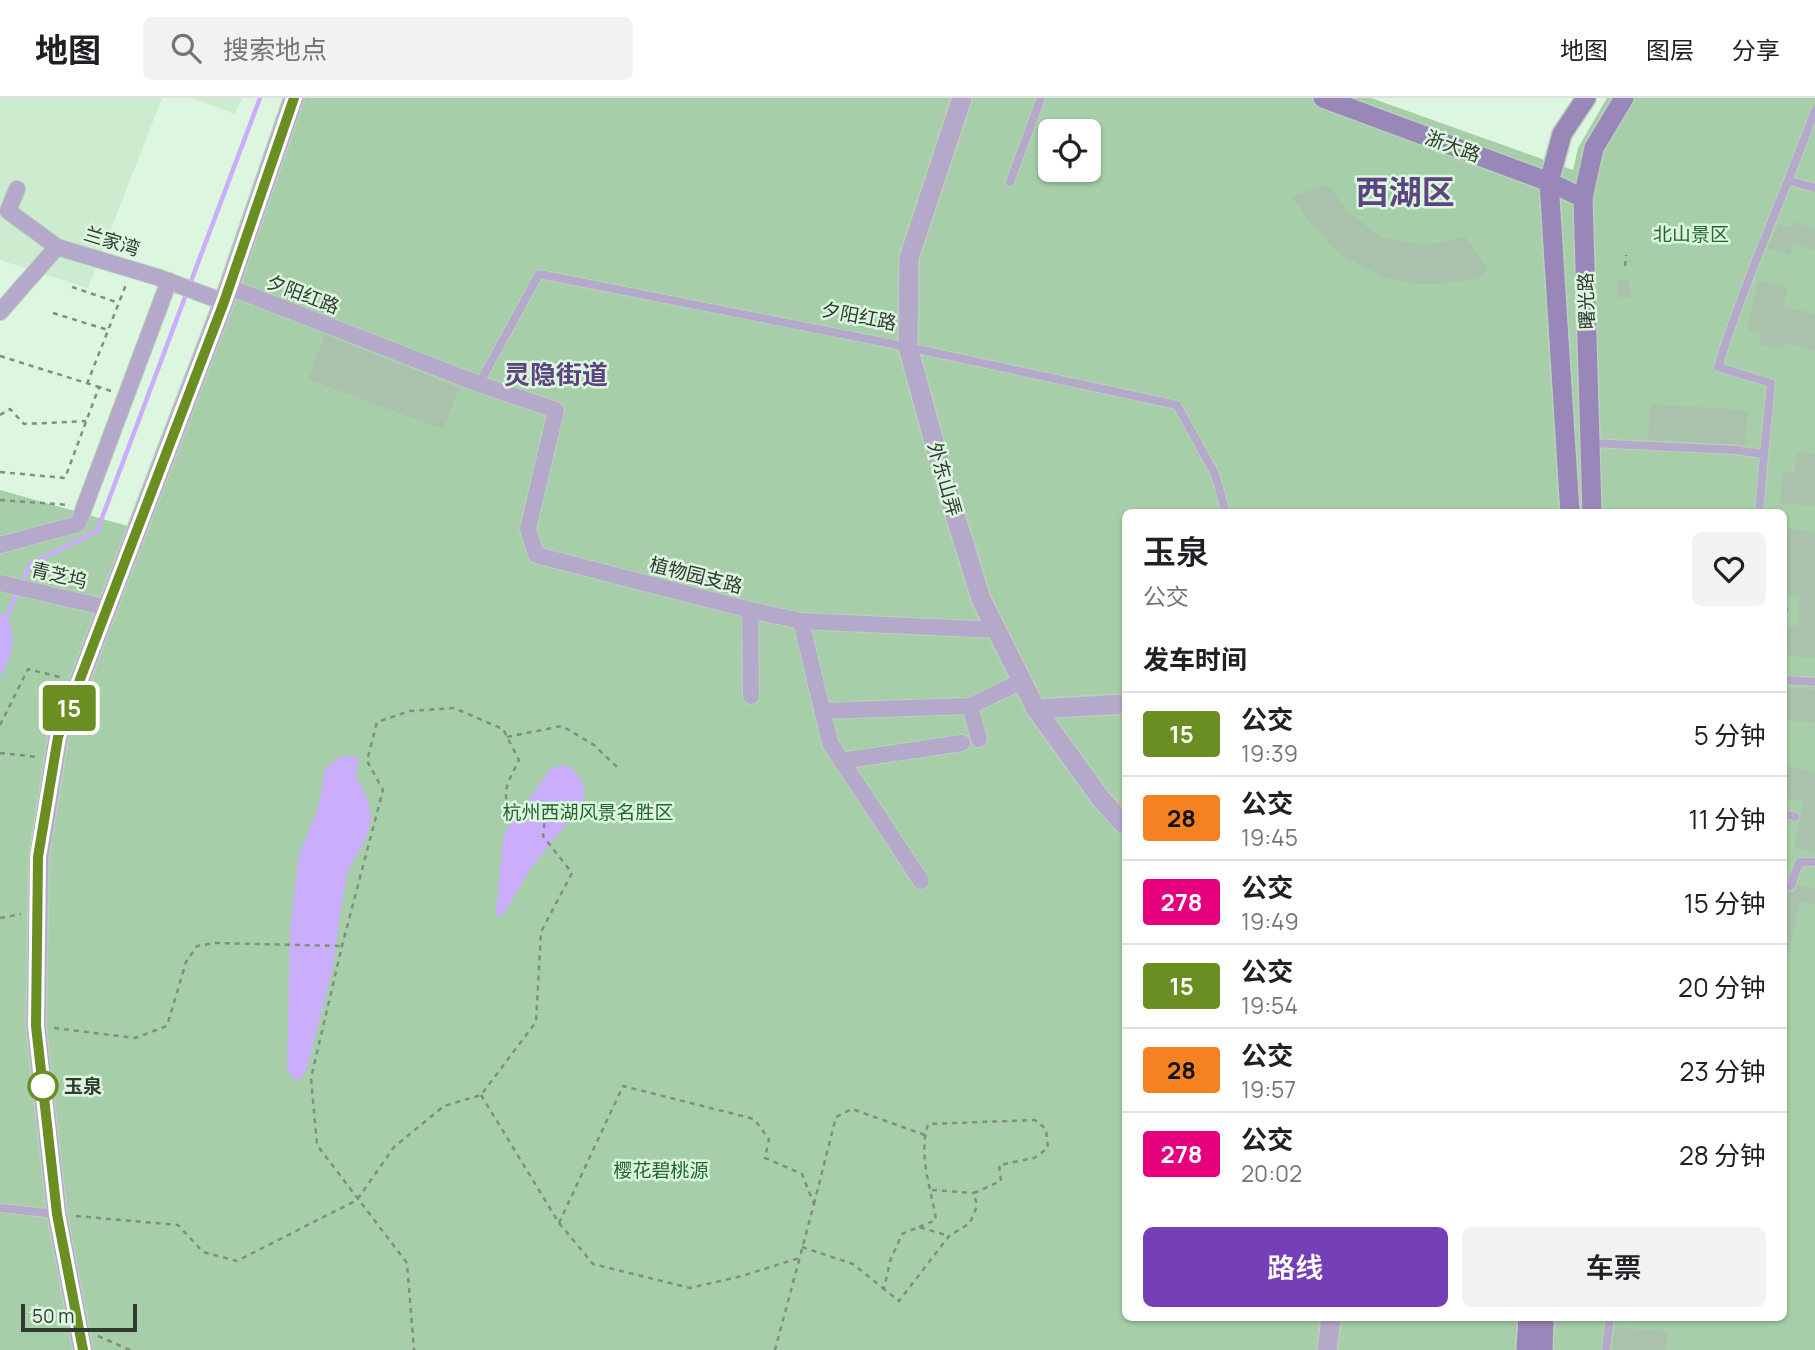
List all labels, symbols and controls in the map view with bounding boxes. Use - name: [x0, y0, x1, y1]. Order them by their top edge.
- search box: [143, 17, 633, 80]
- text: 地图: [35, 27, 101, 72]
- icon: search: [167, 29, 205, 67]
- text: 搜索地点: [223, 31, 327, 67]
- text: 地图: [1560, 33, 1608, 66]
- text: 图层: [1646, 33, 1694, 66]
- text: 分享: [1732, 33, 1780, 66]
- map controls: [1038, 119, 1101, 182]
- button: locate: [1038, 119, 1101, 182]
- street label: 浙大路: [1422, 124, 1484, 168]
- district label: 西湖区: [1356, 169, 1455, 214]
- street label: 兰家湾: [81, 220, 143, 262]
- park label: 北山景区: [1653, 221, 1729, 247]
- street label: 夕阳红路: [263, 268, 343, 320]
- street label: 曙光路: [1572, 272, 1600, 330]
- street label: 夕阳红路: [819, 296, 899, 336]
- district label: 灵隐街道: [504, 356, 608, 392]
- street label: 外东山弄: [922, 439, 968, 519]
- text: 玉泉: [1143, 529, 1209, 574]
- button: heart: [1692, 532, 1766, 606]
- street label: 植物园支路: [647, 551, 745, 599]
- street label: 青芝坞: [28, 556, 90, 594]
- text: 公交: [1143, 580, 1189, 612]
- text: 发车时间: [1143, 641, 1247, 677]
- line badge: 15: [38, 685, 100, 731]
- text: 15: [57, 691, 81, 724]
- text: 公交: [1241, 701, 1293, 737]
- text: 15: [1169, 717, 1194, 750]
- text: 5 分钟: [1694, 717, 1766, 753]
- text: 19:39: [1241, 737, 1298, 769]
- text: 公交: [1241, 785, 1293, 821]
- park label: 杭州西湖风景名胜区: [502, 799, 674, 825]
- text: 28: [1167, 801, 1196, 834]
- text: 11 分钟: [1689, 801, 1766, 837]
- text: 19:45: [1241, 821, 1298, 853]
- text: 公交: [1241, 869, 1293, 905]
- text: 278: [1161, 885, 1202, 918]
- text: 15 分钟: [1684, 885, 1766, 921]
- text: 19:49: [1241, 905, 1299, 937]
- text: 公交: [1241, 953, 1293, 989]
- text: 15: [1169, 969, 1194, 1002]
- text: 20 分钟: [1678, 969, 1766, 1005]
- text: 19:54: [1241, 989, 1298, 1021]
- text: 公交: [1241, 1037, 1293, 1073]
- text: 28: [1167, 1053, 1196, 1086]
- text: 23 分钟: [1680, 1053, 1766, 1089]
- marker: 玉泉: [28, 1071, 58, 1101]
- place label: 玉泉: [64, 1073, 102, 1099]
- text: 19:57: [1241, 1073, 1296, 1105]
- text: 公交: [1241, 1121, 1293, 1157]
- text: 278: [1161, 1137, 1202, 1170]
- text: 28 分钟: [1679, 1137, 1766, 1173]
- park label: 樱花碧桃源: [613, 1157, 709, 1183]
- text: 20:02: [1241, 1157, 1302, 1189]
- button: 路线: [1143, 1227, 1448, 1307]
- button: 车票: [1462, 1227, 1766, 1307]
- scale bar: [21, 1301, 136, 1333]
- text: 50 m: [32, 1303, 74, 1329]

